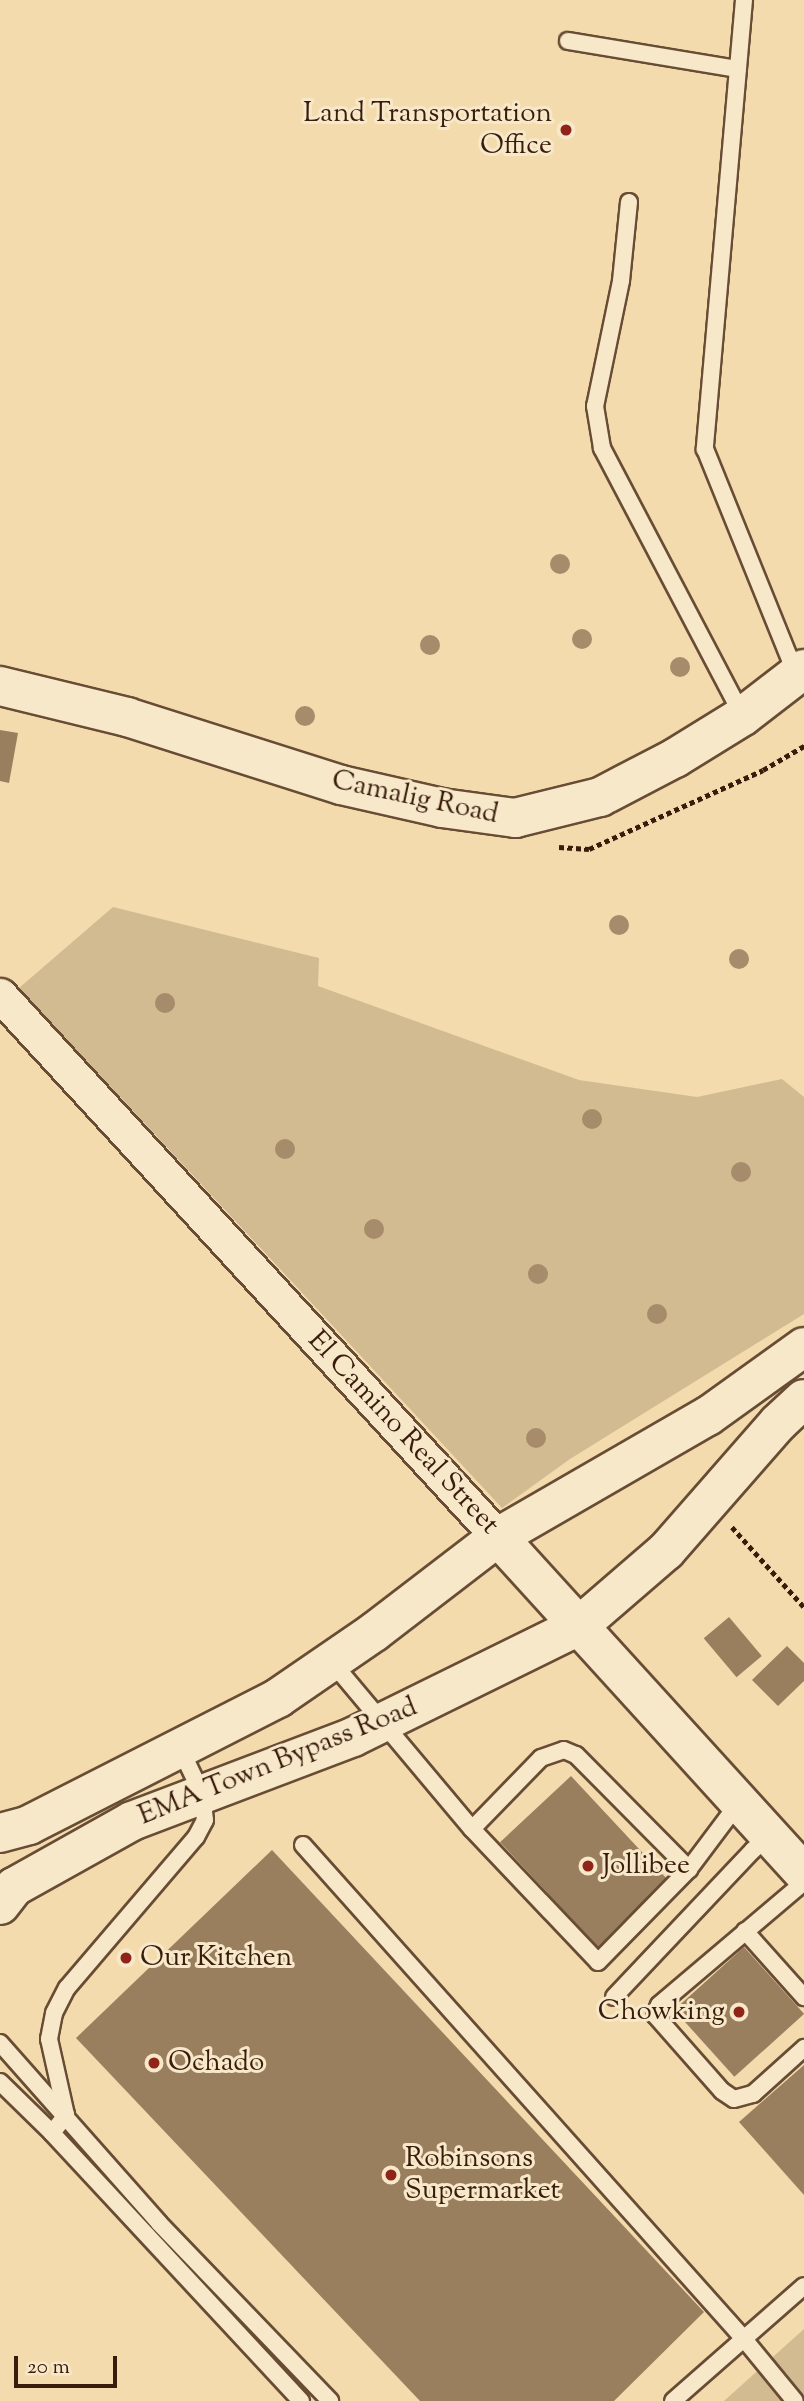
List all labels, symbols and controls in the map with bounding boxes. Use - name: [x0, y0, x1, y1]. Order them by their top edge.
- place label: Land Transportation Office: [303, 97, 552, 163]
- marker: Land Transportation Office: [558, 122, 574, 138]
- street label: Camalig Road: [329, 764, 501, 832]
- street label: El Camino Real Street: [300, 1324, 506, 1542]
- street label: EMA Town Bypass Road: [134, 1691, 422, 1833]
- place label: Jollibee: [602, 1849, 690, 1883]
- marker: Jollibee: [580, 1858, 596, 1874]
- place label: Our Kitchen: [140, 1941, 292, 1975]
- marker: Our Kitchen: [118, 1950, 134, 1966]
- place label: Chowking: [598, 1995, 725, 2029]
- marker: Chowking: [731, 2004, 747, 2020]
- place label: Ochado: [168, 2046, 264, 2080]
- marker: Ochado: [146, 2055, 162, 2071]
- place label: Robinsons Supermarket: [405, 2142, 560, 2208]
- marker: Robinsons Supermarket: [383, 2167, 399, 2183]
- scale bar: [18, 2342, 121, 2386]
- text: 20 m: [27, 2353, 70, 2383]

